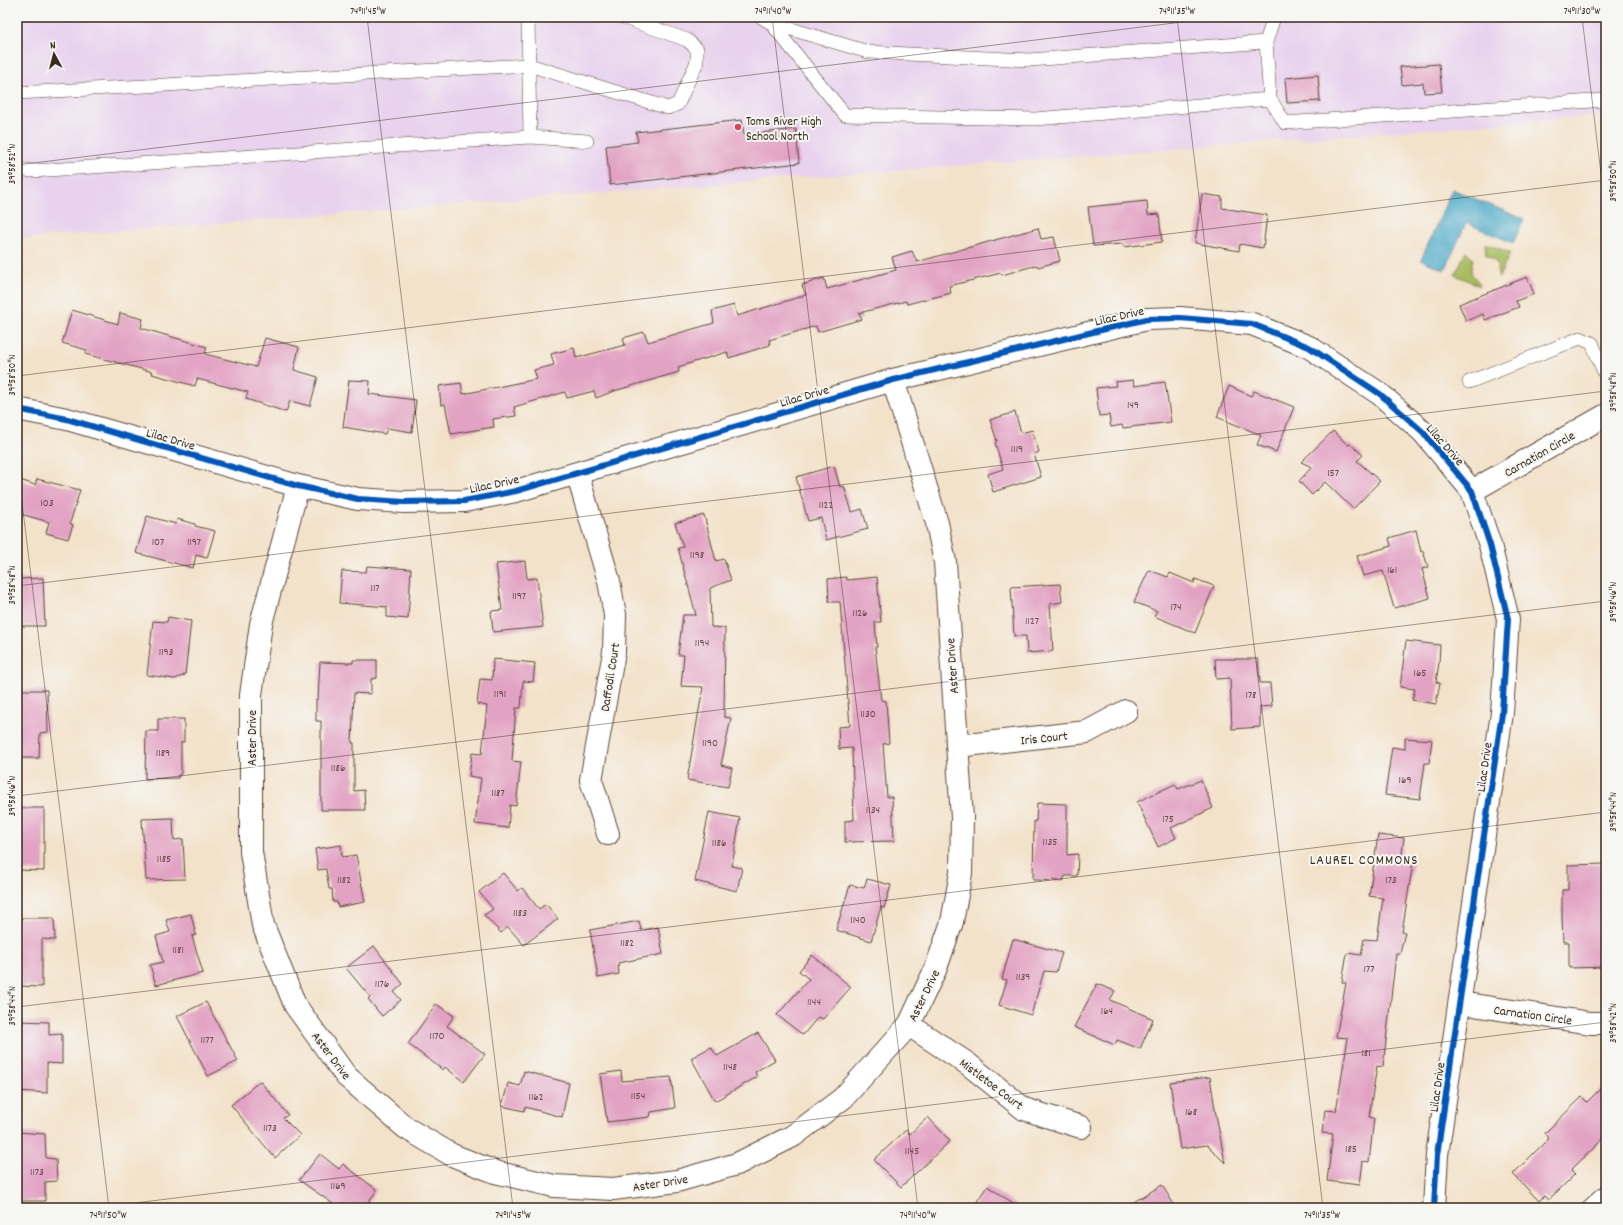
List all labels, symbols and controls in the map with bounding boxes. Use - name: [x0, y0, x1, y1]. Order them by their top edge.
- text: 74°11'45"W: [350, 5, 386, 19]
- text: 74°11'40"W: [755, 5, 791, 19]
- text: 74°11'35"W: [1159, 5, 1195, 19]
- text: 74°11'30"W: [1564, 5, 1601, 19]
- north arrow: [34, 34, 74, 74]
- text: N: [49, 38, 57, 54]
- place label: Toms River High School North: [746, 113, 822, 147]
- marker: Toms River High School North: [733, 122, 743, 132]
- text: 39°58'52"N: [6, 144, 20, 184]
- text: 39°58'50"N: [1607, 160, 1621, 202]
- street label: Lilac Drive: [1093, 302, 1146, 332]
- text: 39°58'50"N: [6, 354, 20, 396]
- text: 39°58'48"N: [1607, 372, 1621, 412]
- street label: Lilac Drive: [778, 381, 832, 413]
- house number: 149: [1127, 398, 1139, 414]
- street label: Lilac Drive: [1420, 420, 1468, 471]
- street label: Lilac Drive: [144, 424, 197, 457]
- street label: Carnation Circle: [1501, 427, 1579, 483]
- house number: 1119: [1011, 442, 1023, 458]
- house number: 157: [1327, 466, 1339, 482]
- street label: Lilac Drive: [468, 471, 521, 500]
- house number: 103: [40, 496, 54, 512]
- house number: 1122: [819, 498, 833, 514]
- house number: 107: [152, 535, 164, 551]
- house number: 1197: [187, 535, 201, 551]
- house number: 1198: [690, 548, 704, 564]
- house number: 161: [1387, 563, 1397, 579]
- text: 39°58'48"N: [6, 565, 20, 605]
- house number: 117: [370, 581, 380, 597]
- text: 39°58'46"N: [1607, 582, 1621, 622]
- house number: 1197: [512, 589, 526, 605]
- house number: 174: [1170, 600, 1182, 616]
- house number: 1126: [852, 606, 868, 622]
- house number: 1127: [1025, 614, 1039, 630]
- house number: 1194: [695, 636, 709, 652]
- street label: Aster Drive: [942, 637, 965, 694]
- street label: Daffodil Court: [597, 641, 626, 713]
- house number: 1193: [159, 645, 173, 661]
- house number: 165: [1414, 666, 1426, 682]
- house number: 1191: [494, 687, 506, 703]
- house number: 178: [1245, 688, 1257, 704]
- house number: 1130: [860, 707, 876, 723]
- street label: Aster Drive: [244, 710, 263, 766]
- street label: Iris Court: [1020, 728, 1069, 751]
- house number: 1190: [702, 736, 718, 752]
- street label: Lilac Drive: [1473, 741, 1498, 794]
- house number: 1189: [156, 746, 170, 762]
- house number: 1186: [331, 761, 345, 777]
- house number: 169: [1399, 773, 1411, 789]
- text: 39°58'46"N: [6, 776, 20, 816]
- house number: 1187: [491, 786, 505, 802]
- text: 39°58'44"N: [1607, 792, 1621, 832]
- house number: 1134: [866, 803, 880, 819]
- house number: 175: [1162, 812, 1174, 828]
- house number: 1135: [1043, 835, 1057, 851]
- house number: 1186: [712, 836, 726, 852]
- district label: LAUREL COMMONS: [1310, 851, 1418, 871]
- house number: 1185: [157, 852, 171, 868]
- house number: 1182: [337, 873, 351, 889]
- house number: 173: [1385, 873, 1397, 889]
- house number: 1183: [513, 906, 527, 922]
- house number: 1140: [850, 913, 866, 929]
- house number: 1182: [620, 936, 634, 952]
- house number: 1181: [172, 943, 184, 959]
- house number: 177: [1364, 962, 1374, 978]
- street label: Aster Drive: [904, 967, 946, 1025]
- house number: 1139: [1016, 970, 1030, 986]
- house number: 1176: [375, 977, 389, 993]
- text: 39°58'44"N: [6, 986, 20, 1026]
- house number: 1144: [807, 995, 821, 1011]
- street label: Carnation Circle: [1492, 1002, 1573, 1031]
- text: 39°58'42"N: [1607, 1003, 1621, 1043]
- house number: 164: [1101, 1004, 1113, 1020]
- street label: Aster Drive: [306, 1028, 355, 1085]
- house number: 1170: [429, 1029, 445, 1045]
- house number: 1177: [200, 1033, 214, 1049]
- house number: 181: [1361, 1046, 1371, 1062]
- street label: Mistletoe Court: [955, 1055, 1027, 1116]
- house number: 1148: [723, 1060, 737, 1076]
- street label: Lilac Drive: [1426, 1061, 1451, 1114]
- house number: 1154: [631, 1089, 645, 1105]
- house number: 1162: [528, 1090, 544, 1106]
- house number: 168: [1185, 1105, 1197, 1121]
- house number: 1173: [263, 1121, 277, 1137]
- house number: 185: [1345, 1142, 1357, 1158]
- house number: 1145: [905, 1144, 919, 1160]
- house number: 1173: [30, 1165, 44, 1181]
- street label: Aster Drive: [631, 1171, 690, 1198]
- house number: 1169: [330, 1179, 346, 1195]
- text: 74°11'50"W: [90, 1209, 127, 1223]
- text: 74°11'45"W: [495, 1209, 531, 1223]
- text: 74°11'40"W: [900, 1209, 936, 1223]
- text: 74°11'35"W: [1304, 1209, 1340, 1223]

